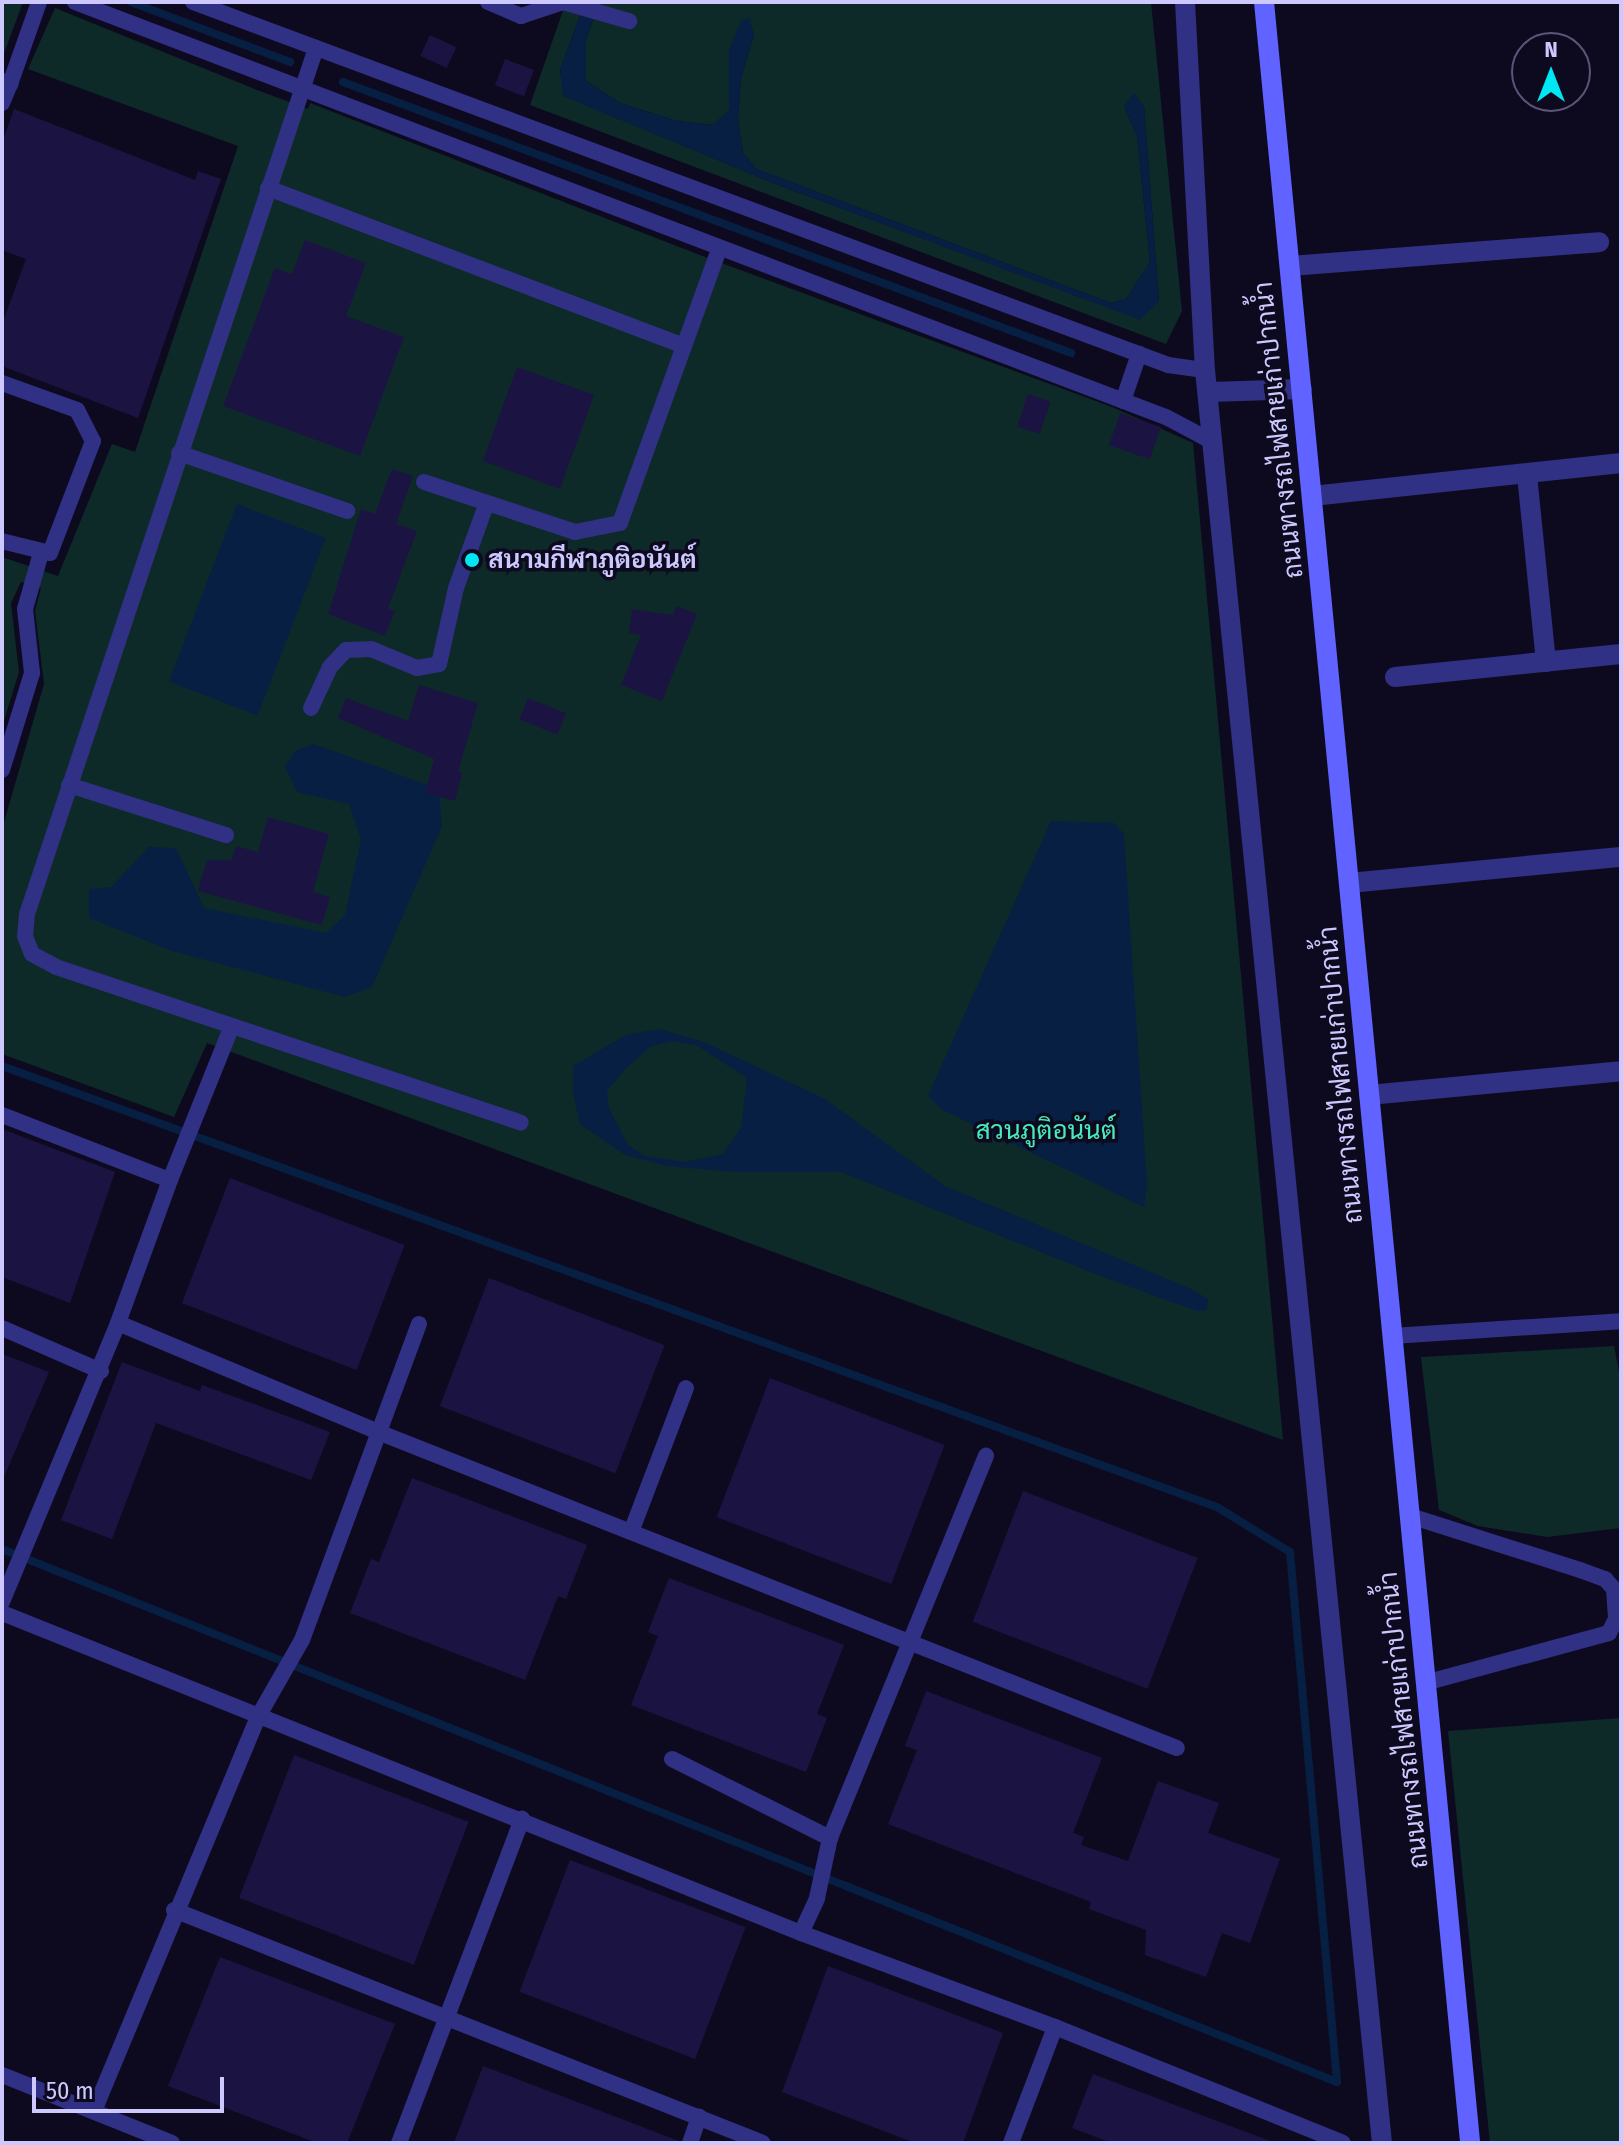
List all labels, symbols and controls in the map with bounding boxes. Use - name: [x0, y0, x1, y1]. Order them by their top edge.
- north arrow: [1511, 32, 1591, 112]
- text: N: [1544, 36, 1558, 63]
- street label: ถนนทางรถไฟสายเก่าปากน้ำ: [1248, 280, 1310, 580]
- place label: สนามกีฬาภูติอนันต์: [488, 544, 697, 576]
- marker: สนามกีฬาภูติอนันต์: [463, 551, 481, 569]
- street label: ถนนทางรถไฟสายเก่าปากน้ำ: [1312, 925, 1370, 1225]
- park label: สวนภูติอนันต์: [976, 1115, 1116, 1147]
- street label: ถนนทางรถไฟสายเก่าปากน้ำ: [1373, 1570, 1435, 1870]
- scale bar: [36, 2061, 228, 2111]
- text: 50 m: [46, 2077, 94, 2105]

